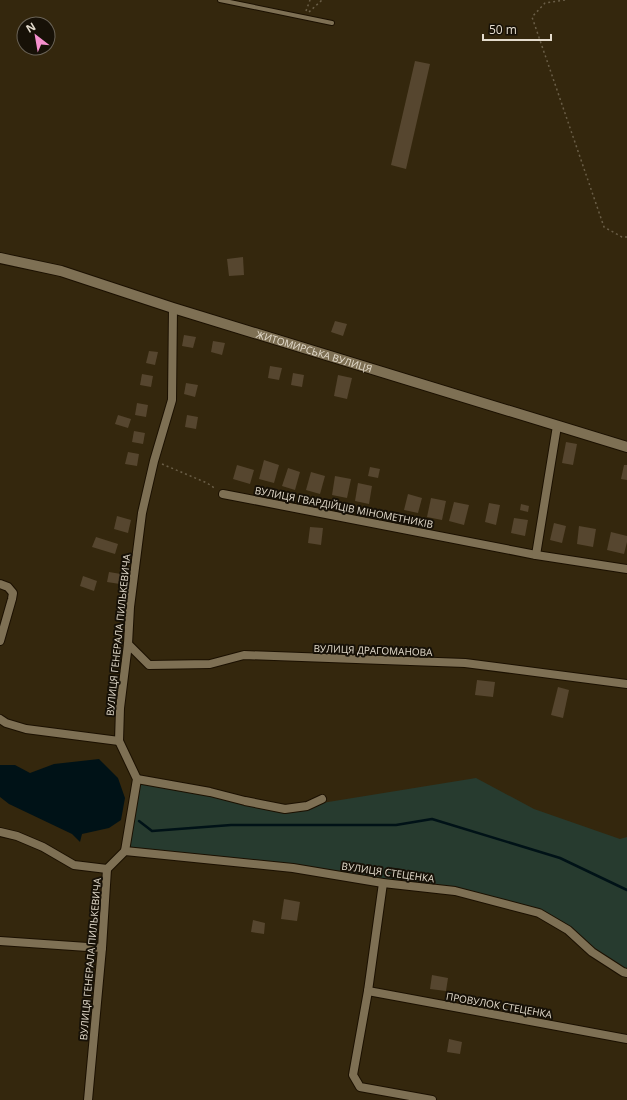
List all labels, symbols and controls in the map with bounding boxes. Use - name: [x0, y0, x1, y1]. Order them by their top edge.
- north arrow: [16, 16, 56, 56]
- scale bar: [483, 16, 551, 42]
- text: N: [23, 18, 38, 36]
- text: 50 m: [489, 21, 517, 38]
- street label: ЖИТОМИРСЬКА ВУЛИЦЯ: [254, 327, 374, 376]
- street label: ВУЛИЦЯ ГВАРДІЙЦІВ МІНОМЕТНИКІВ: [254, 483, 434, 531]
- street label: ВУЛИЦЯ ГЕНЕРАЛА ПИЛЬКЕВИЧА: [103, 553, 134, 717]
- street label: ВУЛИЦЯ ДРАГОМАНОВА: [313, 641, 433, 659]
- street label: ВУЛИЦЯ СТЕЦЕНКА: [341, 859, 436, 886]
- street label: ВУЛИЦЯ ГЕНЕРАЛА ПИЛЬКЕВИЧА: [76, 877, 104, 1041]
- street label: ПРОВУЛОК СТЕЦЕНКА: [445, 989, 554, 1021]

